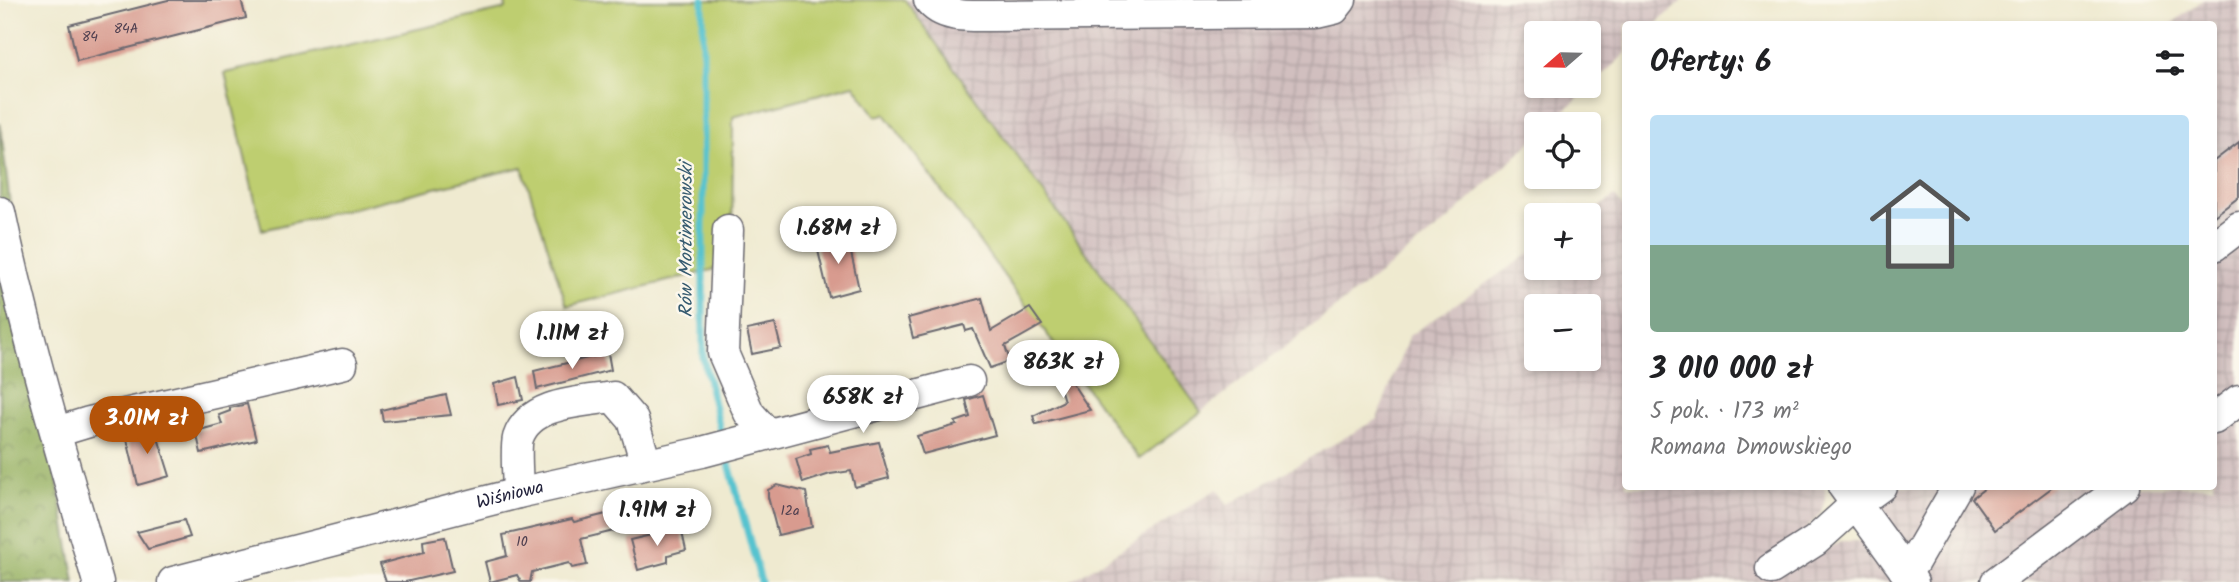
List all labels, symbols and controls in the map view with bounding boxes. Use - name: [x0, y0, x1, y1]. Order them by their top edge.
- house number: 84A: [114, 18, 138, 40]
- north arrow: [1524, 21, 1601, 98]
- map controls: [1524, 21, 1601, 371]
- house number: 84: [82, 26, 98, 48]
- text: Oferty: 6: [1650, 39, 1771, 87]
- icon: filters: [2151, 44, 2189, 82]
- button: locate: [1524, 112, 1601, 189]
- water label: Rów Mortimerowski: [672, 158, 702, 317]
- icon: home: [1857, 161, 1983, 287]
- button: +: [1524, 203, 1601, 280]
- pin: 1.68M zł: [766, 206, 910, 266]
- text: 1.68M zł: [796, 211, 880, 247]
- button: −: [1524, 294, 1601, 371]
- pin: 1.11M zł: [500, 312, 644, 371]
- text: 1.11M zł: [536, 316, 608, 352]
- pin: 863K zł: [998, 340, 1128, 400]
- text: 863K zł: [1022, 345, 1104, 381]
- text: 3 010 000 zł: [1650, 346, 1813, 394]
- pin: 658K zł: [798, 376, 928, 435]
- text: 658K zł: [823, 380, 903, 416]
- text: 5 pok. · 173 m²: [1650, 394, 1799, 430]
- pin: 3.01M zł: [75, 396, 219, 456]
- text: 3.01M zł: [106, 401, 188, 437]
- text: Romana Dmowskiego: [1650, 430, 1852, 466]
- street label: Wiśniowa: [473, 473, 547, 518]
- pin: 1.91M zł: [585, 489, 729, 548]
- text: 1.91M zł: [618, 493, 696, 529]
- house number: 12a: [780, 500, 800, 522]
- house number: 10: [516, 531, 528, 553]

